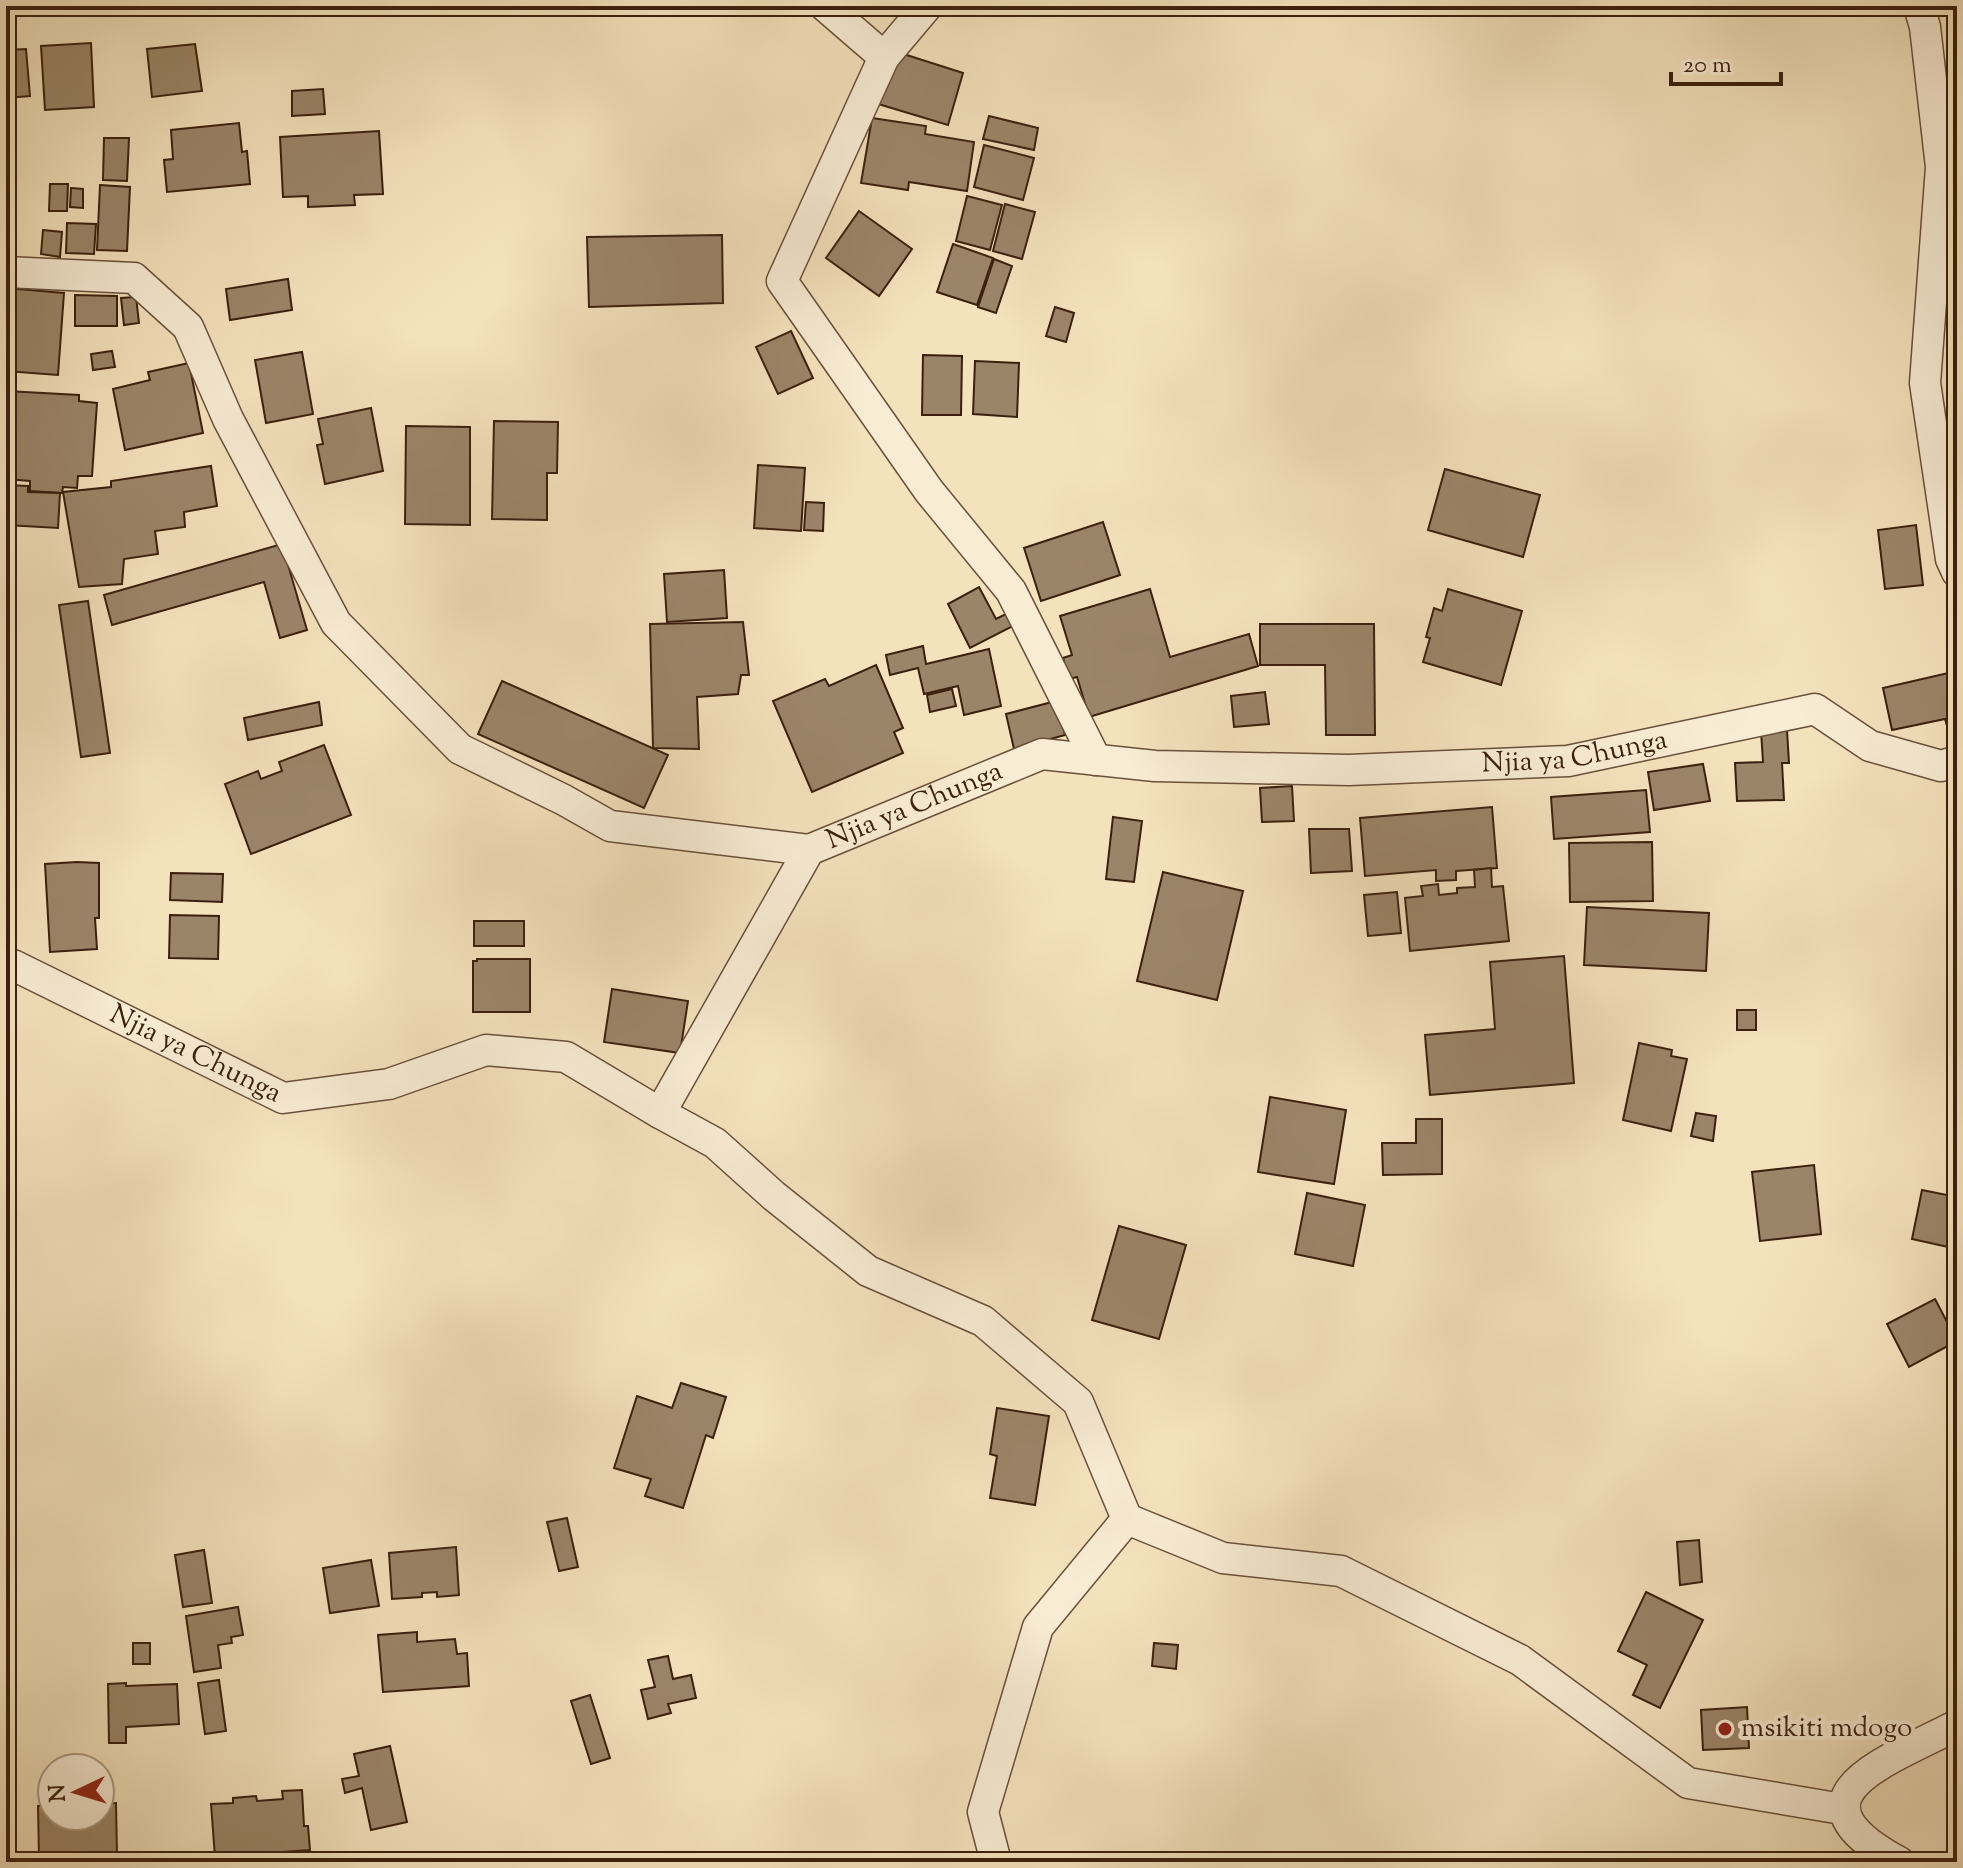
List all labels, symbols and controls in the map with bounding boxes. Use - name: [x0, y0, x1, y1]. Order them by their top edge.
- scale bar: [1671, 36, 1781, 86]
- text: 20 m: [1683, 49, 1732, 83]
- street label: Njia ya Chunga: [1481, 721, 1671, 785]
- street label: Njia ya Chunga: [820, 752, 1009, 861]
- street label: Njia ya Chunga: [102, 995, 288, 1114]
- place label: msikiti mdogo: [1741, 1709, 1912, 1749]
- marker: msikiti mdogo: [1716, 1720, 1734, 1738]
- north arrow: [36, 1752, 116, 1832]
- text: N: [42, 1783, 76, 1803]

